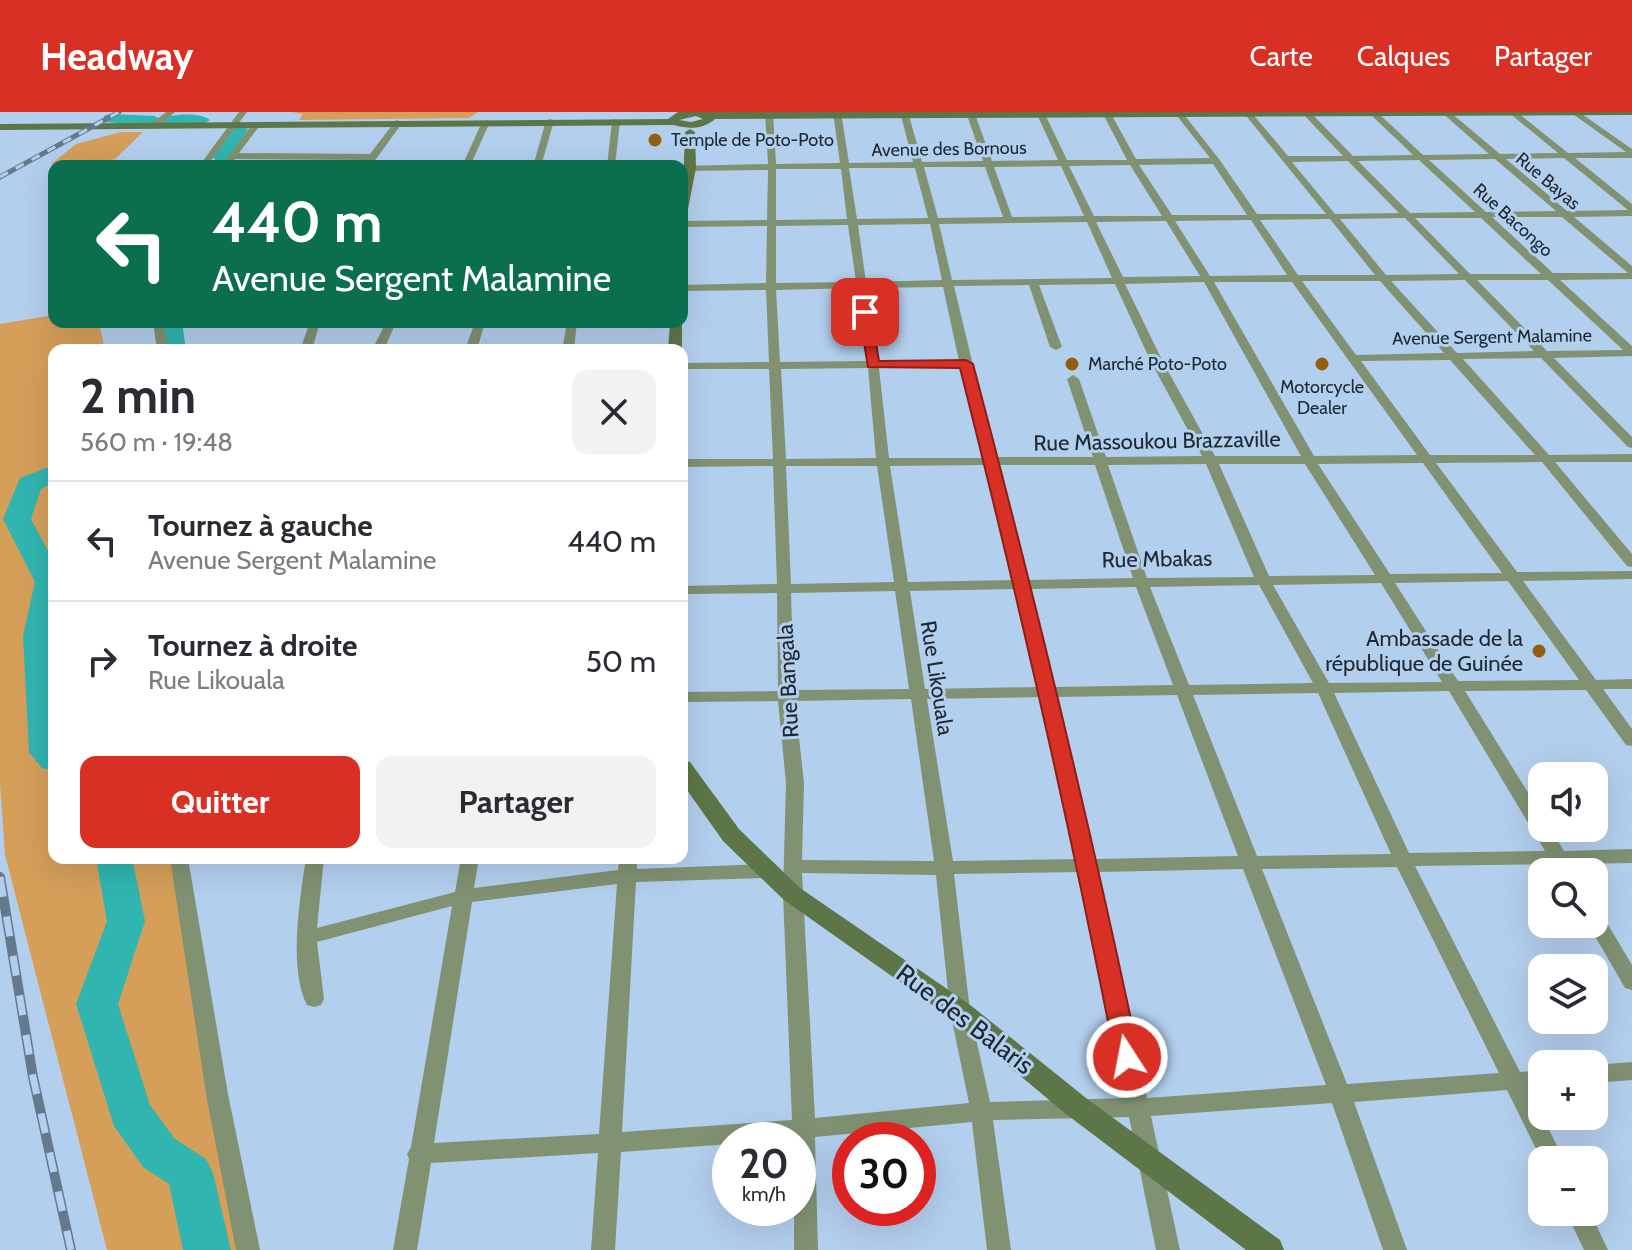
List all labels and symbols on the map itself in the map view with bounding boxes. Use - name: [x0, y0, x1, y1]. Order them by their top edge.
- place label: Temple de Poto-Poto: [671, 129, 834, 151]
- marker: Temple de Poto-Poto: [646, 131, 664, 149]
- street label: Avenue des Bornous: [871, 137, 1027, 161]
- street label: Rue Bayas: [1511, 148, 1585, 214]
- street label: Rue Bacongo: [1469, 178, 1557, 262]
- pin: [831, 278, 899, 346]
- street label: Avenue Sergent Malamine: [1392, 324, 1592, 350]
- place label: Marché Poto-Poto: [1088, 353, 1227, 375]
- marker: Marché Poto-Poto: [1063, 355, 1081, 373]
- marker: Motorcycle Dealer: [1313, 355, 1331, 373]
- place label: Motorcycle Dealer: [1280, 376, 1364, 419]
- street label: Rue Massoukou Brazzaville: [1033, 425, 1281, 457]
- street label: Rue Mbakas: [1101, 545, 1213, 573]
- street label: Rue Likouala: [915, 619, 959, 738]
- street label: Rue Bangala: [772, 623, 804, 739]
- place label: Ambassade de la république de Guinée: [1325, 625, 1523, 677]
- marker: Ambassade de la république de Guinée: [1530, 642, 1548, 660]
- street label: Rue des Balaris: [890, 957, 1040, 1081]
- position arrow: [1085, 1015, 1169, 1099]
- speed limit sign: 30: [832, 1122, 936, 1226]

